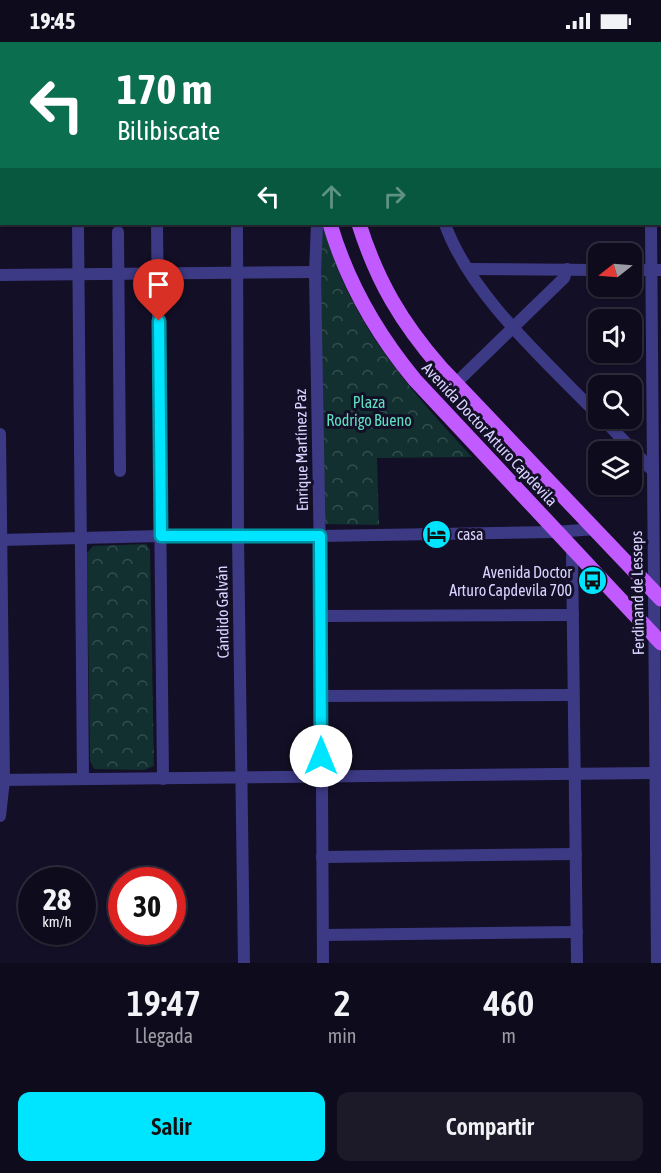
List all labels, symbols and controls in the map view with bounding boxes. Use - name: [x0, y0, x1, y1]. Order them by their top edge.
- text: 19:45: [30, 8, 75, 34]
- text: 170 m: [117, 65, 212, 113]
- icon: left: [18, 66, 96, 144]
- text: Bilibiscate: [117, 115, 220, 146]
- icon: left: [252, 180, 285, 213]
- icon: ahead: [315, 180, 348, 213]
- icon: right: [378, 180, 411, 213]
- north arrow: [588, 243, 642, 297]
- map controls: [588, 243, 642, 495]
- pin: [133, 259, 184, 321]
- icon: arrive: [142, 268, 175, 301]
- button: sound: [588, 309, 642, 363]
- street label: Avenida Doctor Arturo Capdevila: [418, 359, 561, 510]
- button: search: [588, 375, 642, 429]
- street label: Enrique Martínez Paz: [291, 388, 312, 511]
- park label: Plaza Rodrigo Bueno: [326, 393, 412, 430]
- button: layers: [588, 441, 642, 495]
- hotel icon: casa: [420, 518, 452, 550]
- place label: casa: [457, 525, 483, 543]
- street label: Ferdinand de Lesseps: [627, 530, 648, 655]
- place label: Avenida Doctor Arturo Capdevila 700: [449, 563, 572, 600]
- bus stop icon: Avenida Doctor Arturo Capdevila 700: [577, 565, 609, 597]
- street label: Cándido Galván: [212, 566, 232, 658]
- position arrow: [289, 724, 353, 788]
- speed limit sign: 30: [108, 867, 186, 945]
- text: 28: [43, 882, 71, 916]
- text: km/h: [42, 913, 72, 930]
- text: 19:47: [127, 982, 201, 1024]
- text: 2: [334, 982, 351, 1024]
- text: 460: [483, 982, 534, 1024]
- text: Llegada: [135, 1024, 193, 1047]
- text: min: [328, 1024, 357, 1047]
- text: m: [502, 1024, 516, 1047]
- button: Salir: [18, 1092, 325, 1161]
- button: Compartir: [337, 1092, 643, 1161]

